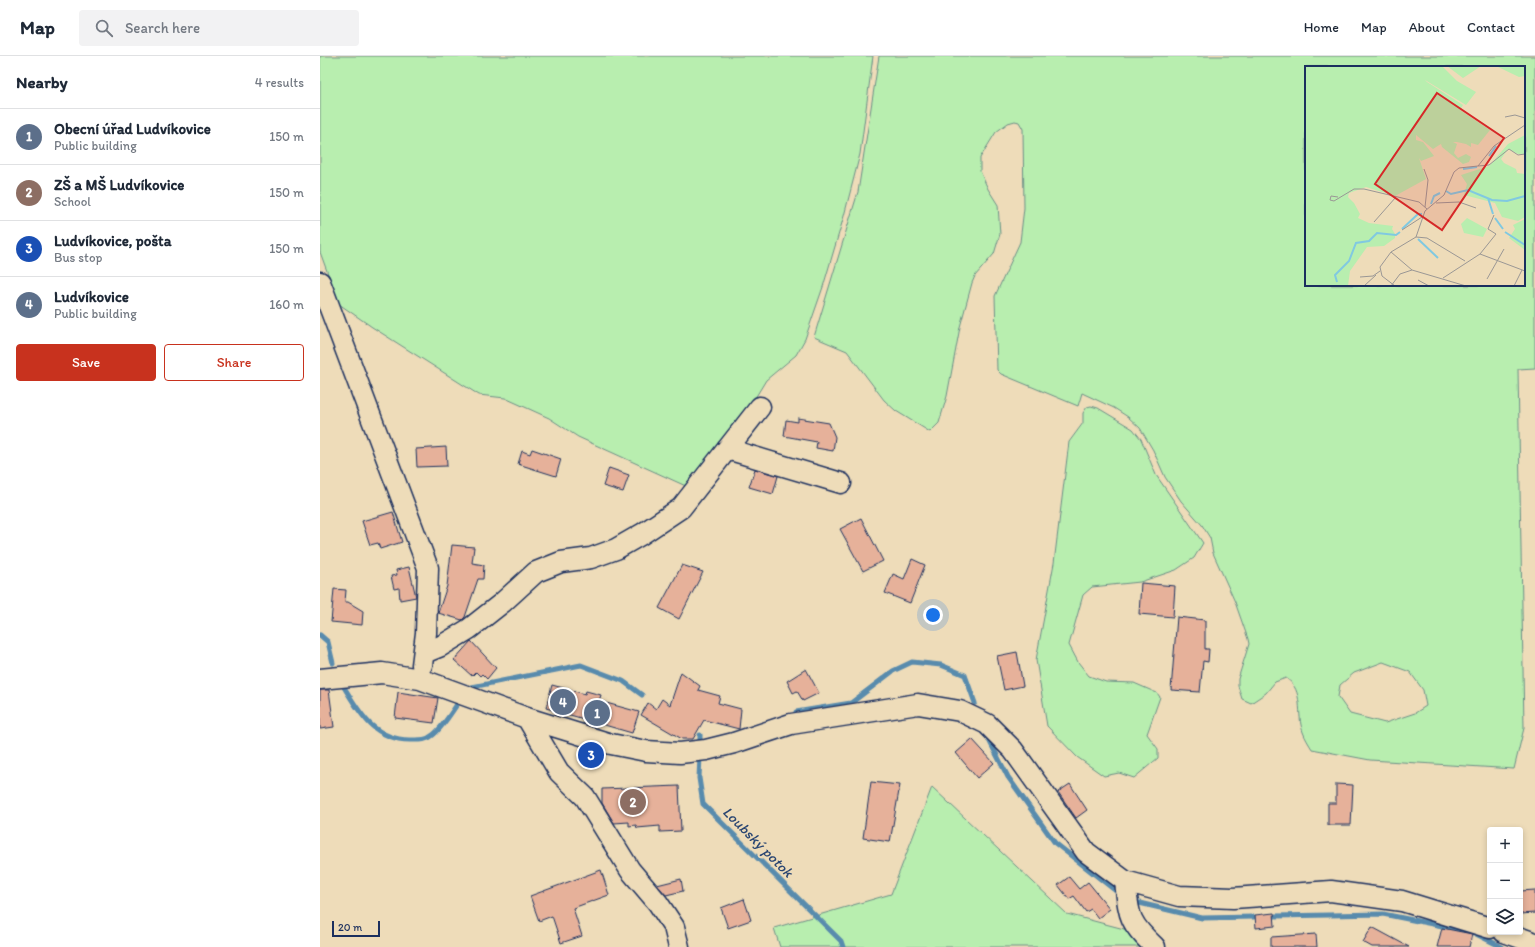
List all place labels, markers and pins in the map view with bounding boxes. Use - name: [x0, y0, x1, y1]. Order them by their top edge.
- pin: 4: [550, 687, 576, 717]
- pin: 1: [584, 698, 610, 728]
- pin: 3: [578, 740, 604, 770]
- pin: 2: [620, 787, 646, 817]

